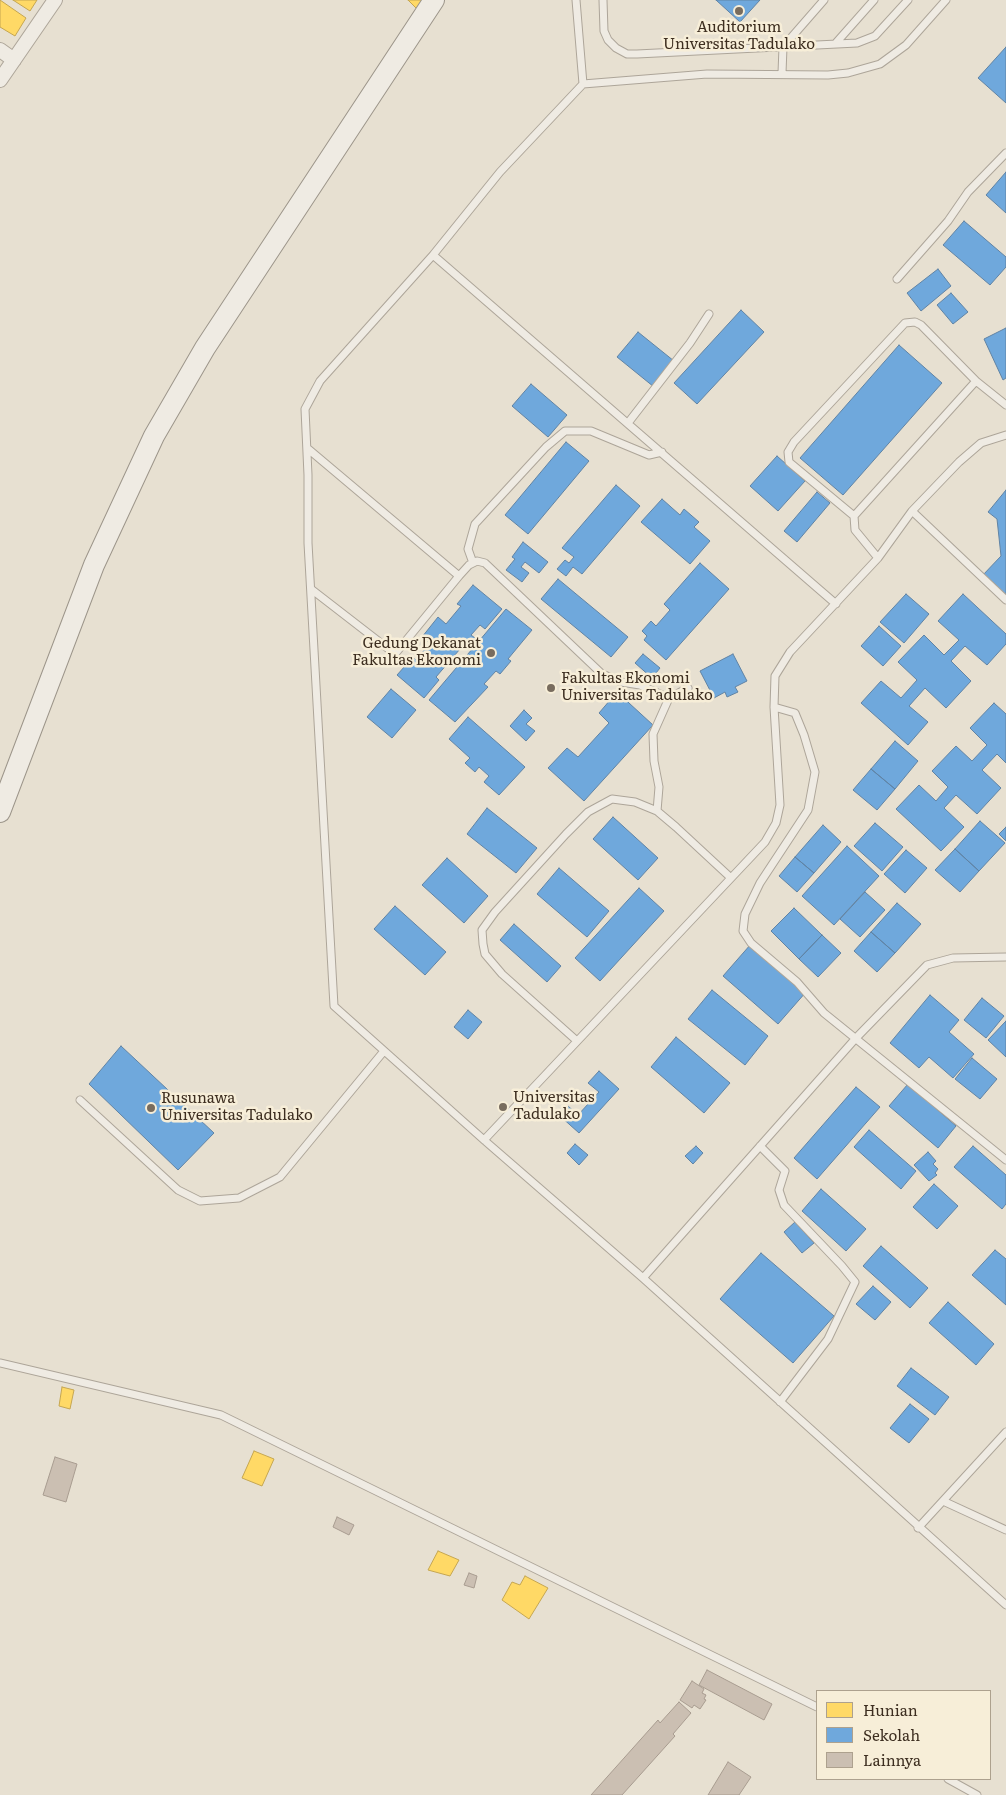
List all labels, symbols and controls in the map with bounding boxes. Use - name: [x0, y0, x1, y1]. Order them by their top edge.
- marker: Auditorium Universitas Tadulako: [733, 5, 745, 17]
- place label: Auditorium Universitas Tadulako: [663, 19, 815, 54]
- place label: Gedung Dekanat Fakultas Ekonomi: [352, 635, 481, 670]
- marker: Gedung Dekanat Fakultas Ekonomi: [485, 647, 497, 659]
- place label: Fakultas Ekonomi Universitas Tadulako: [561, 670, 713, 705]
- marker: Fakultas Ekonomi Universitas Tadulako: [545, 682, 557, 694]
- place label: Universitas Tadulako: [513, 1089, 595, 1124]
- place label: Rusunawa Universitas Tadulako: [161, 1090, 313, 1125]
- marker: Universitas Tadulako: [497, 1101, 509, 1113]
- marker: Rusunawa Universitas Tadulako: [145, 1102, 157, 1114]
- legend: [816, 1690, 991, 1780]
- text: Hunian: [863, 1698, 918, 1721]
- text: Sekolah: [863, 1723, 920, 1746]
- text: Lainnya: [863, 1748, 921, 1771]

